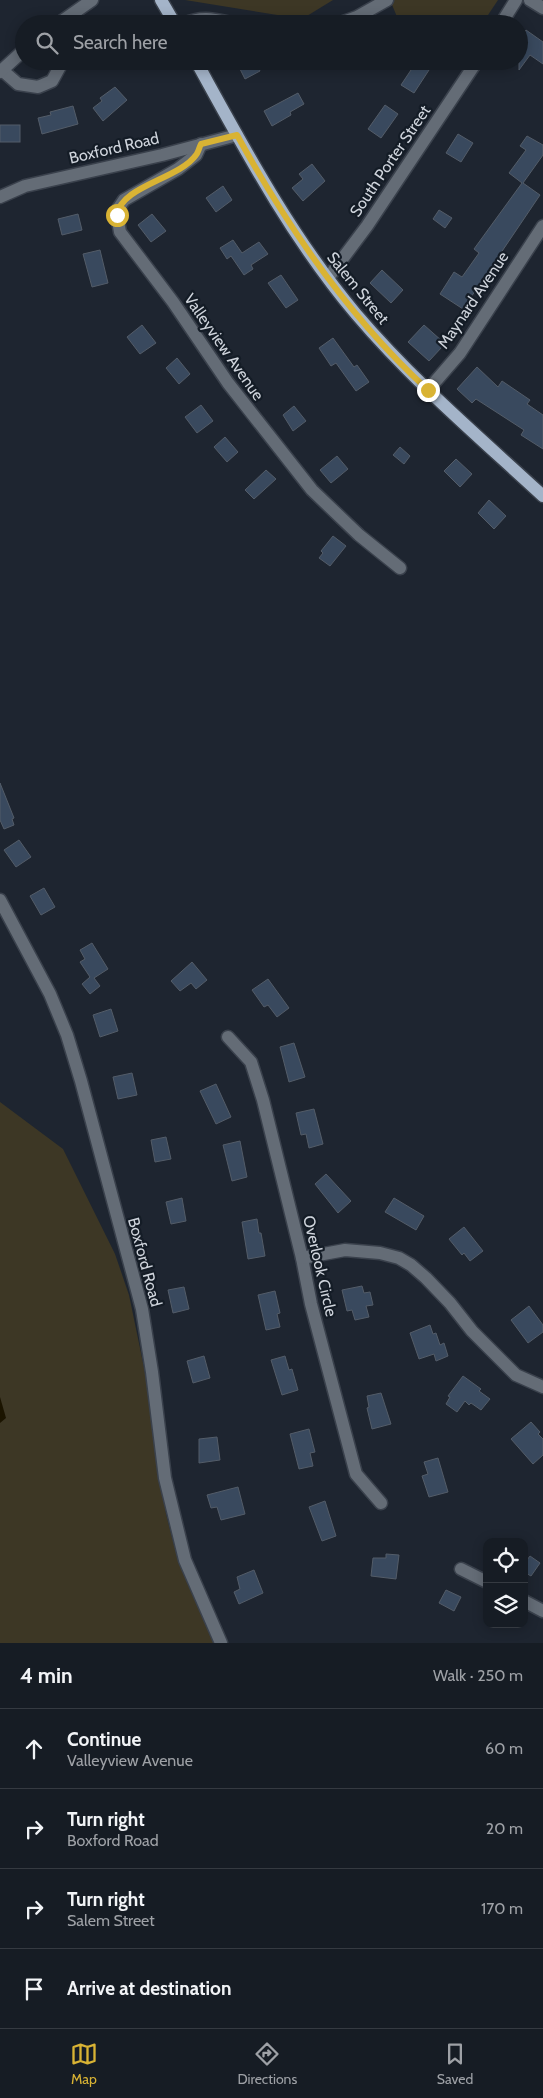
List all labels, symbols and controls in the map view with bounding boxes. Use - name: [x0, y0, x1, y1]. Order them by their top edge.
- search box: [15, 15, 528, 70]
- icon: search: [33, 29, 61, 57]
- text: Search here: [73, 31, 167, 54]
- street label: South Porter Street: [346, 101, 435, 220]
- street label: Boxford Road: [67, 128, 161, 168]
- route start: [106, 204, 129, 227]
- street label: Salem Street: [323, 248, 393, 329]
- street label: Maynard Avenue: [434, 248, 512, 352]
- street label: Valleyview Avenue: [180, 290, 268, 404]
- route end: [417, 379, 440, 402]
- street label: Overlook Circle: [299, 1214, 341, 1318]
- street label: Boxford Road: [124, 1215, 166, 1309]
- map controls: [483, 1538, 528, 1628]
- button: locate: [483, 1538, 528, 1583]
- button: layers: [483, 1583, 528, 1628]
- text: 4 min: [20, 1663, 73, 1688]
- text: Walk · 250 m: [433, 1666, 523, 1685]
- text: Continue: [67, 1728, 141, 1751]
- icon: ahead: [20, 1735, 48, 1763]
- text: 60 m: [485, 1739, 523, 1758]
- text: Valleyview Avenue: [67, 1751, 193, 1770]
- text: Turn right: [67, 1808, 145, 1831]
- icon: right: [20, 1815, 48, 1843]
- text: 20 m: [486, 1819, 523, 1838]
- text: Boxford Road: [67, 1831, 159, 1850]
- text: Turn right: [67, 1888, 145, 1911]
- icon: right: [20, 1895, 48, 1923]
- text: 170 m: [481, 1899, 523, 1918]
- text: Salem Street: [67, 1911, 155, 1930]
- icon: arrive: [20, 1975, 48, 2003]
- text: Arrive at destination: [67, 1977, 231, 2000]
- tab: Map: [70, 2040, 98, 2088]
- tab: Directions: [237, 2040, 297, 2088]
- tab: Saved: [437, 2040, 473, 2088]

